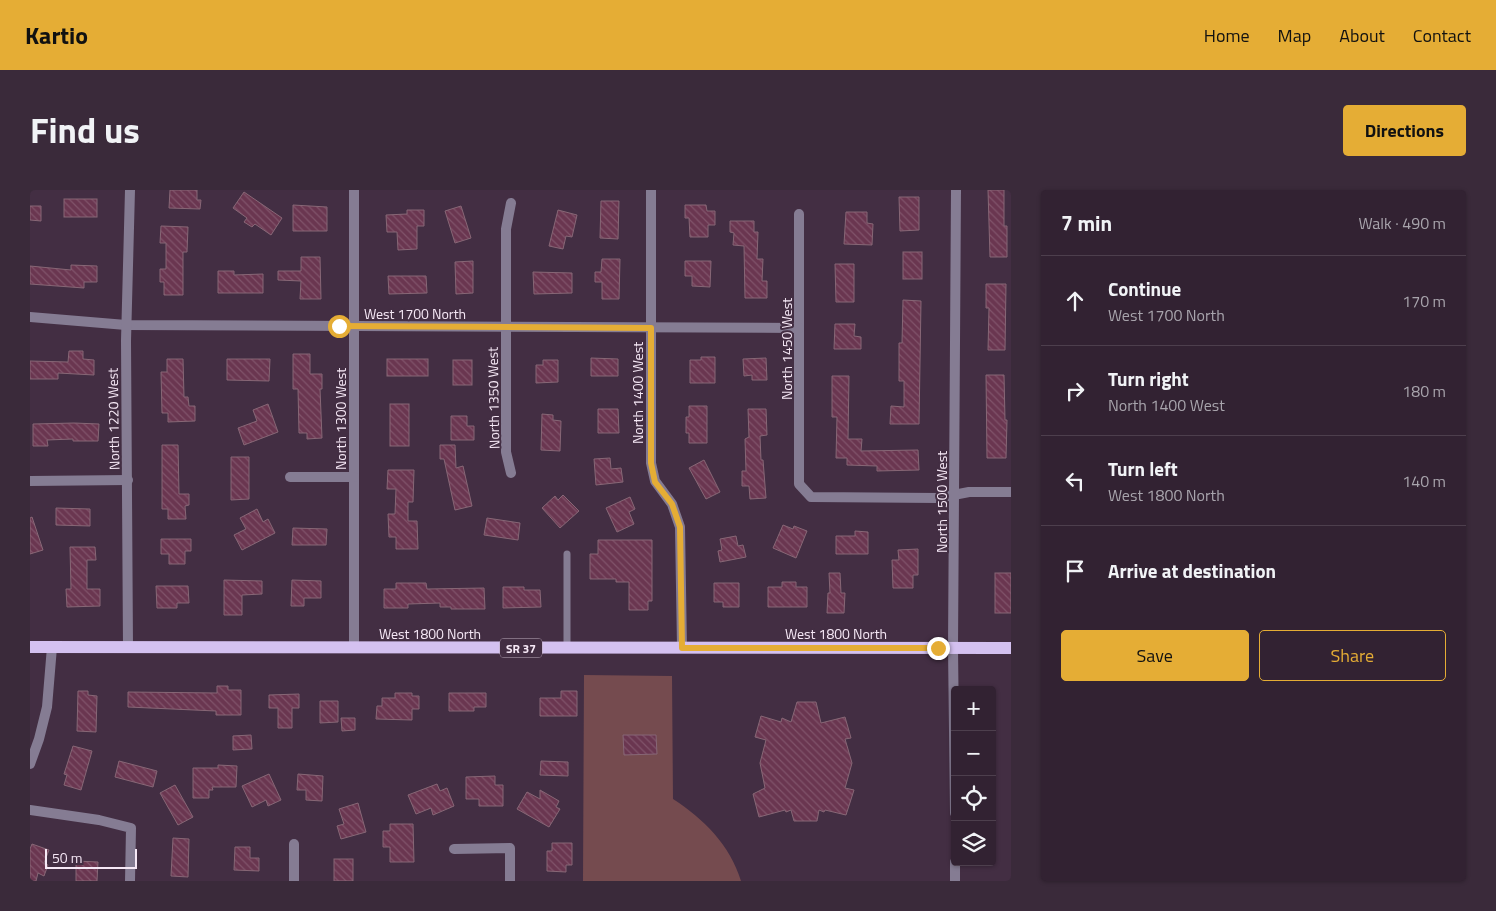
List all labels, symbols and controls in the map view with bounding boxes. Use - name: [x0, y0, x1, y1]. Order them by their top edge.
- text: Kartio: [25, 17, 88, 53]
- text: Home: [1204, 22, 1250, 49]
- text: Map: [1278, 22, 1311, 49]
- text: About: [1339, 22, 1385, 49]
- text: Contact: [1413, 22, 1471, 49]
- text: Find us: [30, 103, 140, 157]
- button: Directions: [1343, 105, 1466, 156]
- text: 7 min: [1061, 207, 1112, 239]
- text: Walk · 490 m: [1358, 211, 1446, 235]
- text: Continue: [1108, 274, 1181, 303]
- icon: ahead: [1061, 287, 1089, 315]
- text: 170 m: [1402, 289, 1446, 313]
- street label: North 1450 West: [776, 298, 797, 400]
- street label: West 1700 North: [364, 303, 466, 324]
- text: West 1700 North: [1108, 303, 1225, 327]
- route start: [328, 315, 351, 338]
- street label: North 1400 West: [627, 342, 648, 444]
- street label: North 1350 West: [482, 347, 504, 449]
- text: Turn right: [1108, 364, 1189, 393]
- street label: North 1220 West: [102, 368, 124, 470]
- street label: North 1300 West: [330, 368, 351, 470]
- icon: right: [1061, 377, 1089, 405]
- text: 180 m: [1402, 379, 1446, 403]
- text: North 1400 West: [1108, 393, 1225, 417]
- street label: North 1500 West: [931, 451, 952, 553]
- text: Turn left: [1108, 454, 1178, 483]
- icon: left: [1061, 467, 1089, 495]
- text: 140 m: [1402, 469, 1446, 493]
- text: West 1800 North: [1108, 483, 1225, 507]
- text: Arrive at destination: [1108, 556, 1276, 585]
- icon: arrive: [1061, 557, 1089, 585]
- street label: West 1800 North: [379, 623, 481, 644]
- street label: West 1800 North: [785, 623, 887, 644]
- button: Save: [1061, 630, 1249, 681]
- button: Share: [1259, 630, 1446, 681]
- route end: [927, 637, 950, 660]
- road number: SR 37: [500, 638, 542, 658]
- map controls: [951, 686, 996, 866]
- button: +: [951, 686, 996, 731]
- button: −: [951, 731, 996, 776]
- button: locate: [951, 776, 996, 821]
- button: layers: [951, 821, 996, 866]
- scale bar: [45, 846, 138, 869]
- text: 50 m: [52, 847, 82, 868]

